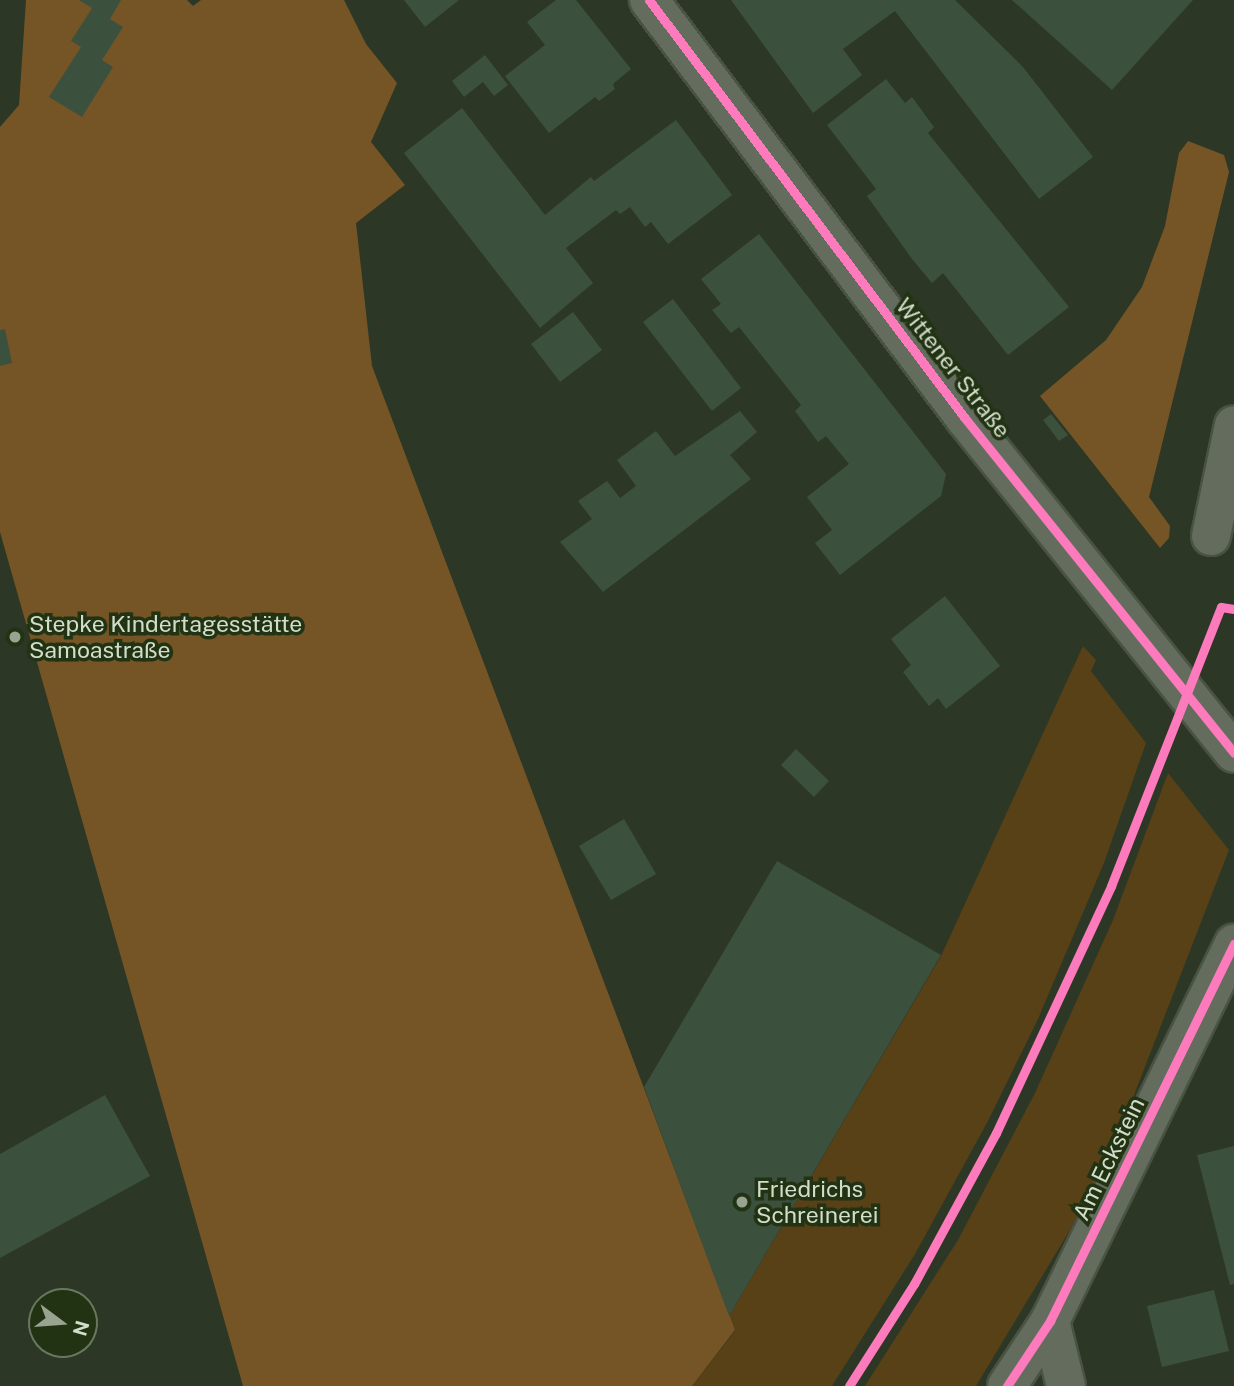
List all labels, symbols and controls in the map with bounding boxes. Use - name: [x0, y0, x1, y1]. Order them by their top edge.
- street label: Wittener Straße: [890, 293, 1016, 443]
- place label: Stepke Kindertagesstätte Samoastraße: [29, 610, 303, 664]
- marker: Stepke Kindertagesstätte Samoastraße: [7, 629, 23, 645]
- street label: Am Eckstein: [1067, 1093, 1151, 1225]
- place label: Friedrichs Schreinerei: [756, 1175, 879, 1229]
- marker: Friedrichs Schreinerei: [734, 1194, 750, 1210]
- north arrow: [28, 1288, 98, 1358]
- text: N: [69, 1318, 94, 1338]

